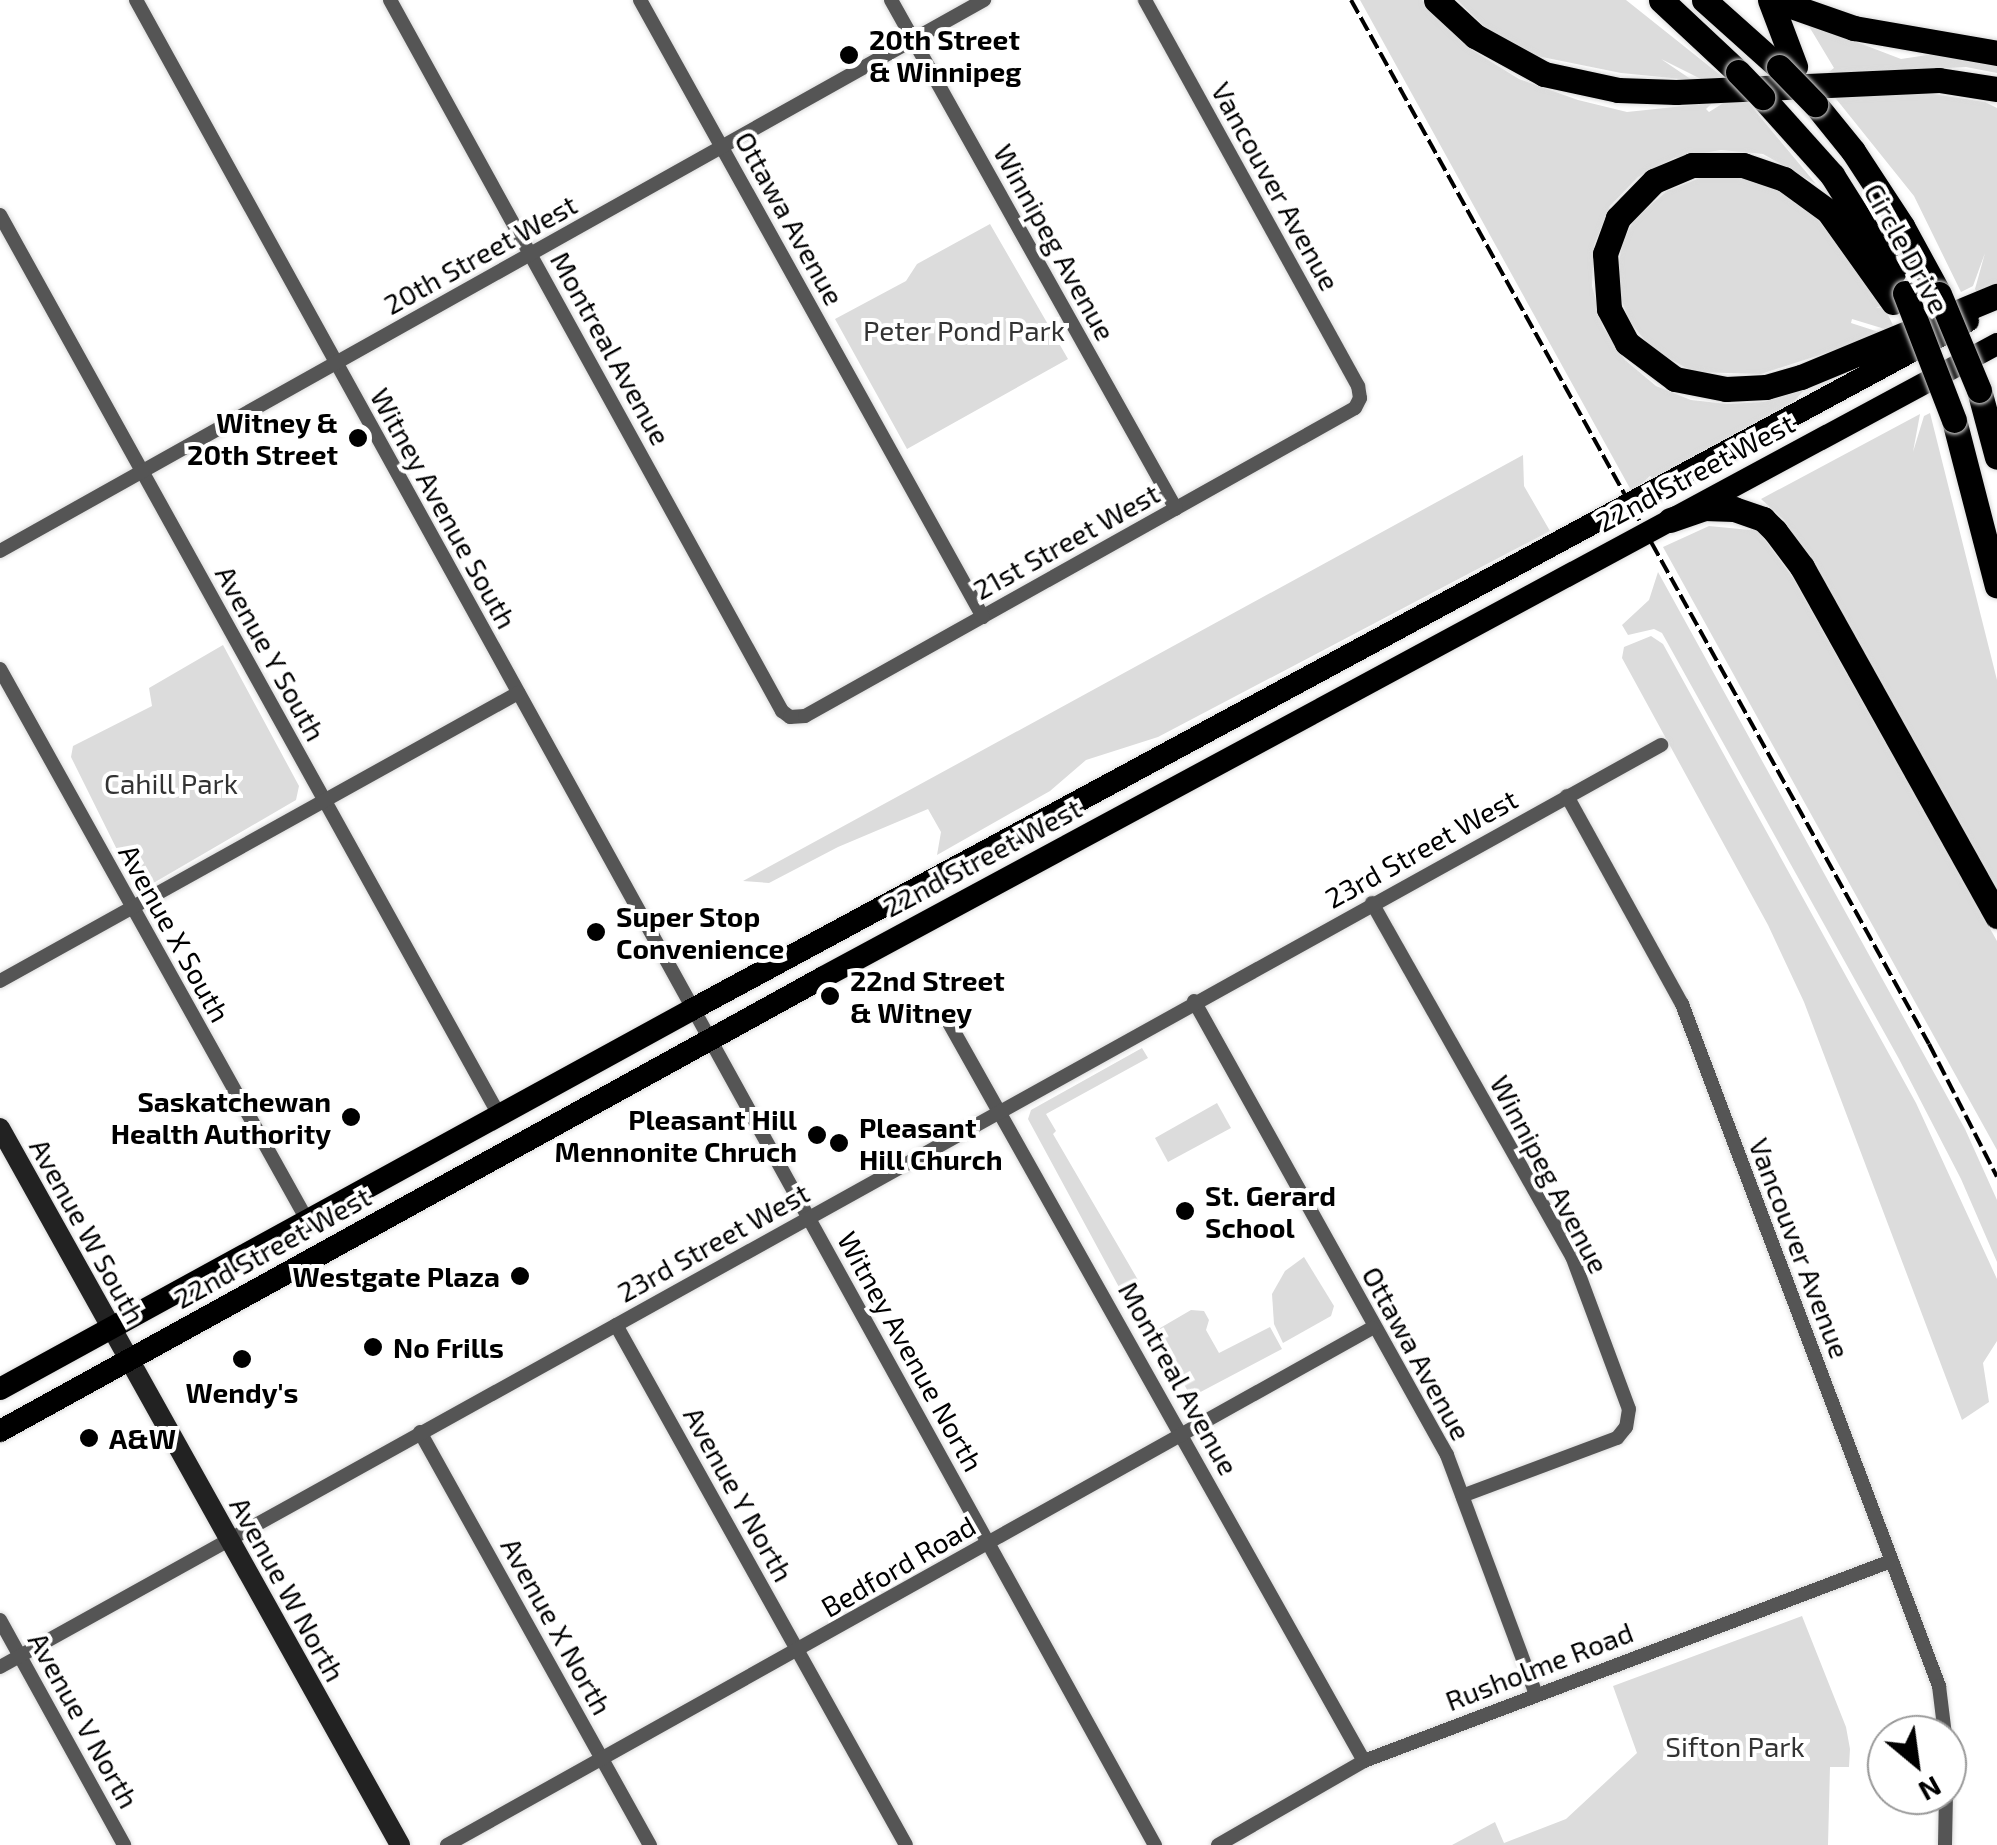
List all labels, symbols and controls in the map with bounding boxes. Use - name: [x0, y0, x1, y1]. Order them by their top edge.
- place label: 20th Street & Winnipeg: [869, 22, 1022, 88]
- marker: 20th Street & Winnipeg: [838, 44, 860, 66]
- street label: Vancouver Avenue: [1205, 75, 1347, 297]
- street label: Ottawa Avenue: [728, 125, 852, 311]
- street label: Winnipeg Avenue: [987, 138, 1123, 346]
- street label: Circle Drive: [1858, 177, 1956, 319]
- street label: 20th Street West: [377, 187, 583, 321]
- street label: Montreal Avenue: [544, 245, 678, 451]
- park label: Peter Pond Park: [863, 313, 1065, 347]
- street label: Witney Avenue South: [364, 381, 524, 635]
- place label: Witney & 20th Street: [187, 405, 338, 471]
- street label: 22nd Street West: [1590, 406, 1800, 538]
- marker: Witney & 20th Street: [347, 427, 369, 449]
- street label: 21st Street West: [967, 476, 1165, 606]
- street label: Avenue Y South: [209, 559, 333, 747]
- park label: Cahill Park: [104, 766, 238, 800]
- street label: 23rd Street West: [1319, 781, 1523, 915]
- street label: 22nd Street West: [877, 791, 1087, 923]
- street label: Avenue X South: [112, 838, 238, 1028]
- place label: Super Stop Convenience: [616, 899, 784, 965]
- marker: Super Stop Convenience: [585, 921, 607, 943]
- place label: 22nd Street & Witney: [850, 963, 1005, 1029]
- marker: 22nd Street & Witney: [819, 985, 841, 1007]
- street label: Winnipeg Avenue: [1484, 1069, 1616, 1279]
- place label: Saskatchewan Health Authority: [110, 1084, 331, 1150]
- place label: Pleasant Hill Mennonite Chruch: [555, 1102, 797, 1168]
- marker: Saskatchewan Health Authority: [340, 1106, 362, 1128]
- place label: Pleasant Hill Church: [859, 1110, 1003, 1176]
- marker: Pleasant Hill Mennonite Chruch: [806, 1124, 828, 1146]
- street label: Avenue W South: [23, 1132, 153, 1330]
- marker: Pleasant Hill Church: [828, 1132, 850, 1154]
- street label: Vancouver Avenue: [1742, 1133, 1858, 1363]
- street label: 23rd Street West: [611, 1175, 815, 1309]
- place label: St. Gerard School: [1205, 1178, 1336, 1244]
- street label: 22nd Street West: [168, 1179, 376, 1315]
- marker: St. Gerard School: [1174, 1200, 1196, 1222]
- street label: Witney Avenue North: [831, 1225, 991, 1477]
- place label: Westgate Plaza: [292, 1259, 500, 1293]
- street label: Ottawa Avenue: [1355, 1260, 1479, 1446]
- marker: Westgate Plaza: [509, 1265, 531, 1287]
- street label: Montreal Avenue: [1112, 1275, 1246, 1481]
- place label: No Frills: [393, 1330, 504, 1364]
- marker: No Frills: [362, 1336, 384, 1358]
- marker: Wendy's: [231, 1348, 253, 1370]
- place label: Wendy's: [186, 1375, 298, 1409]
- street label: Avenue Y North: [677, 1400, 801, 1588]
- place label: A&W: [109, 1421, 176, 1455]
- marker: A&W: [78, 1427, 100, 1449]
- street label: Avenue W North: [223, 1490, 353, 1688]
- street label: Bedford Road: [815, 1508, 981, 1624]
- street label: Avenue X North: [494, 1532, 620, 1720]
- street label: Rusholme Road: [1440, 1615, 1638, 1717]
- street label: Avenue V North: [22, 1626, 146, 1814]
- north arrow: [1867, 1715, 1967, 1815]
- park label: Sifton Park: [1665, 1729, 1805, 1763]
- text: N: [1913, 1770, 1948, 1809]

